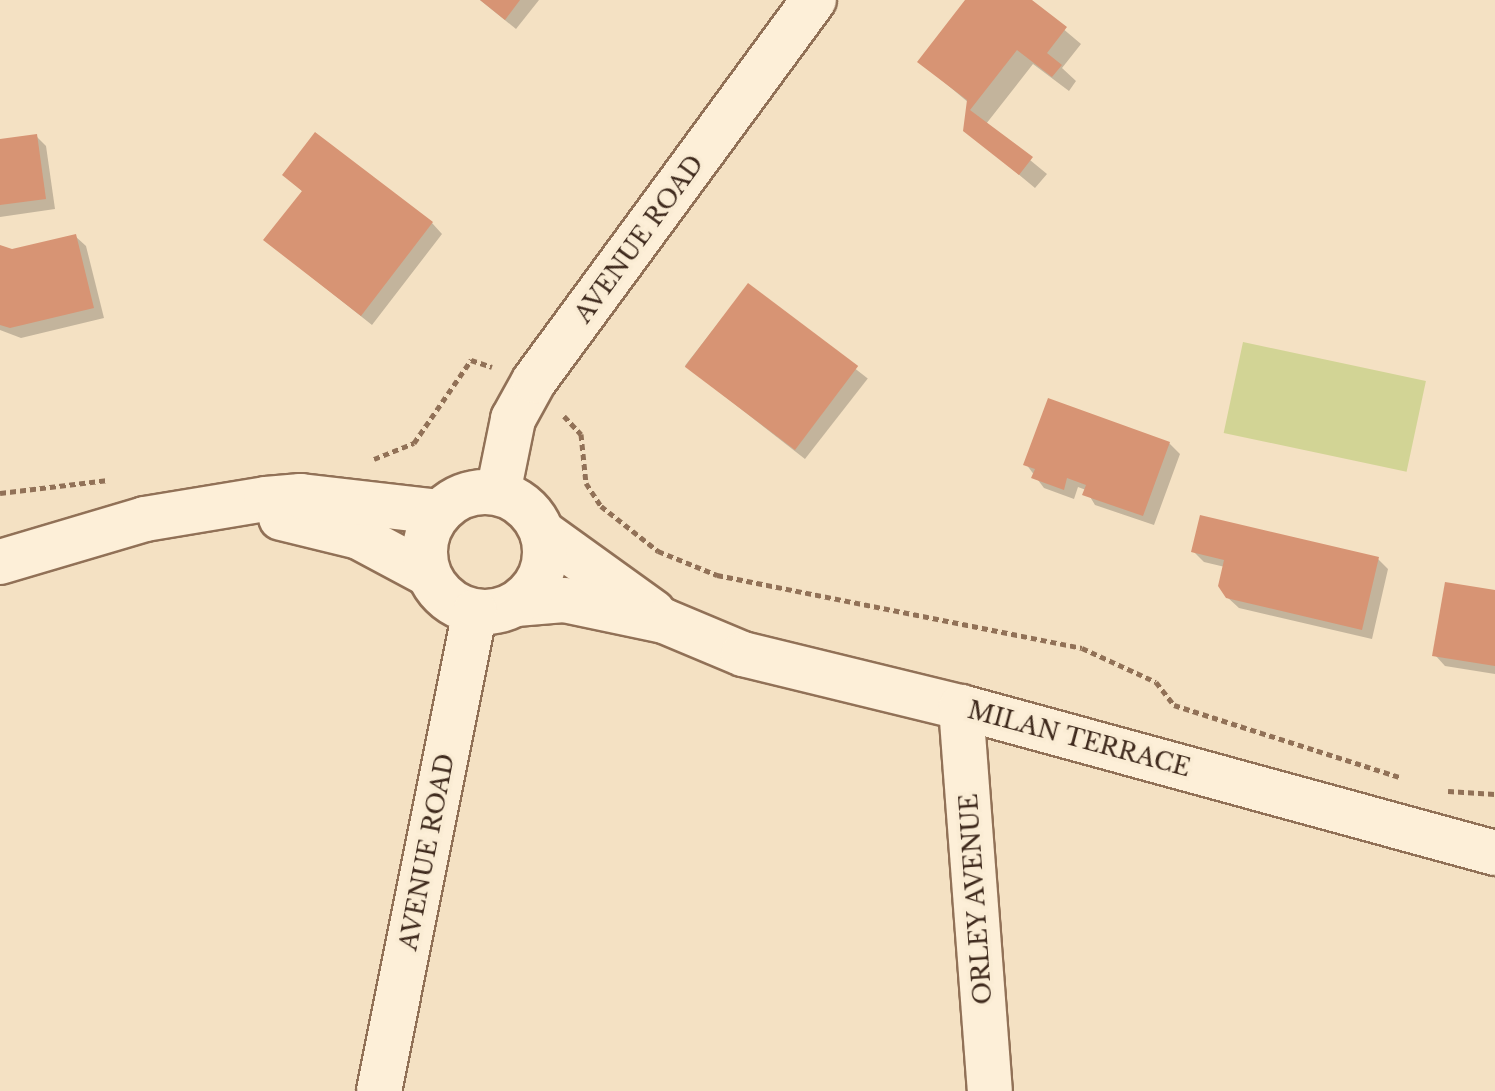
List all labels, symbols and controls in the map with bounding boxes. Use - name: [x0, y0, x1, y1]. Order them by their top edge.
- street label: AVENUE ROAD: [569, 150, 709, 328]
- street label: MILAN TERRACE: [964, 695, 1194, 783]
- street label: AVENUE ROAD: [394, 751, 460, 953]
- street label: ORLEY AVENUE: [954, 792, 998, 1006]

